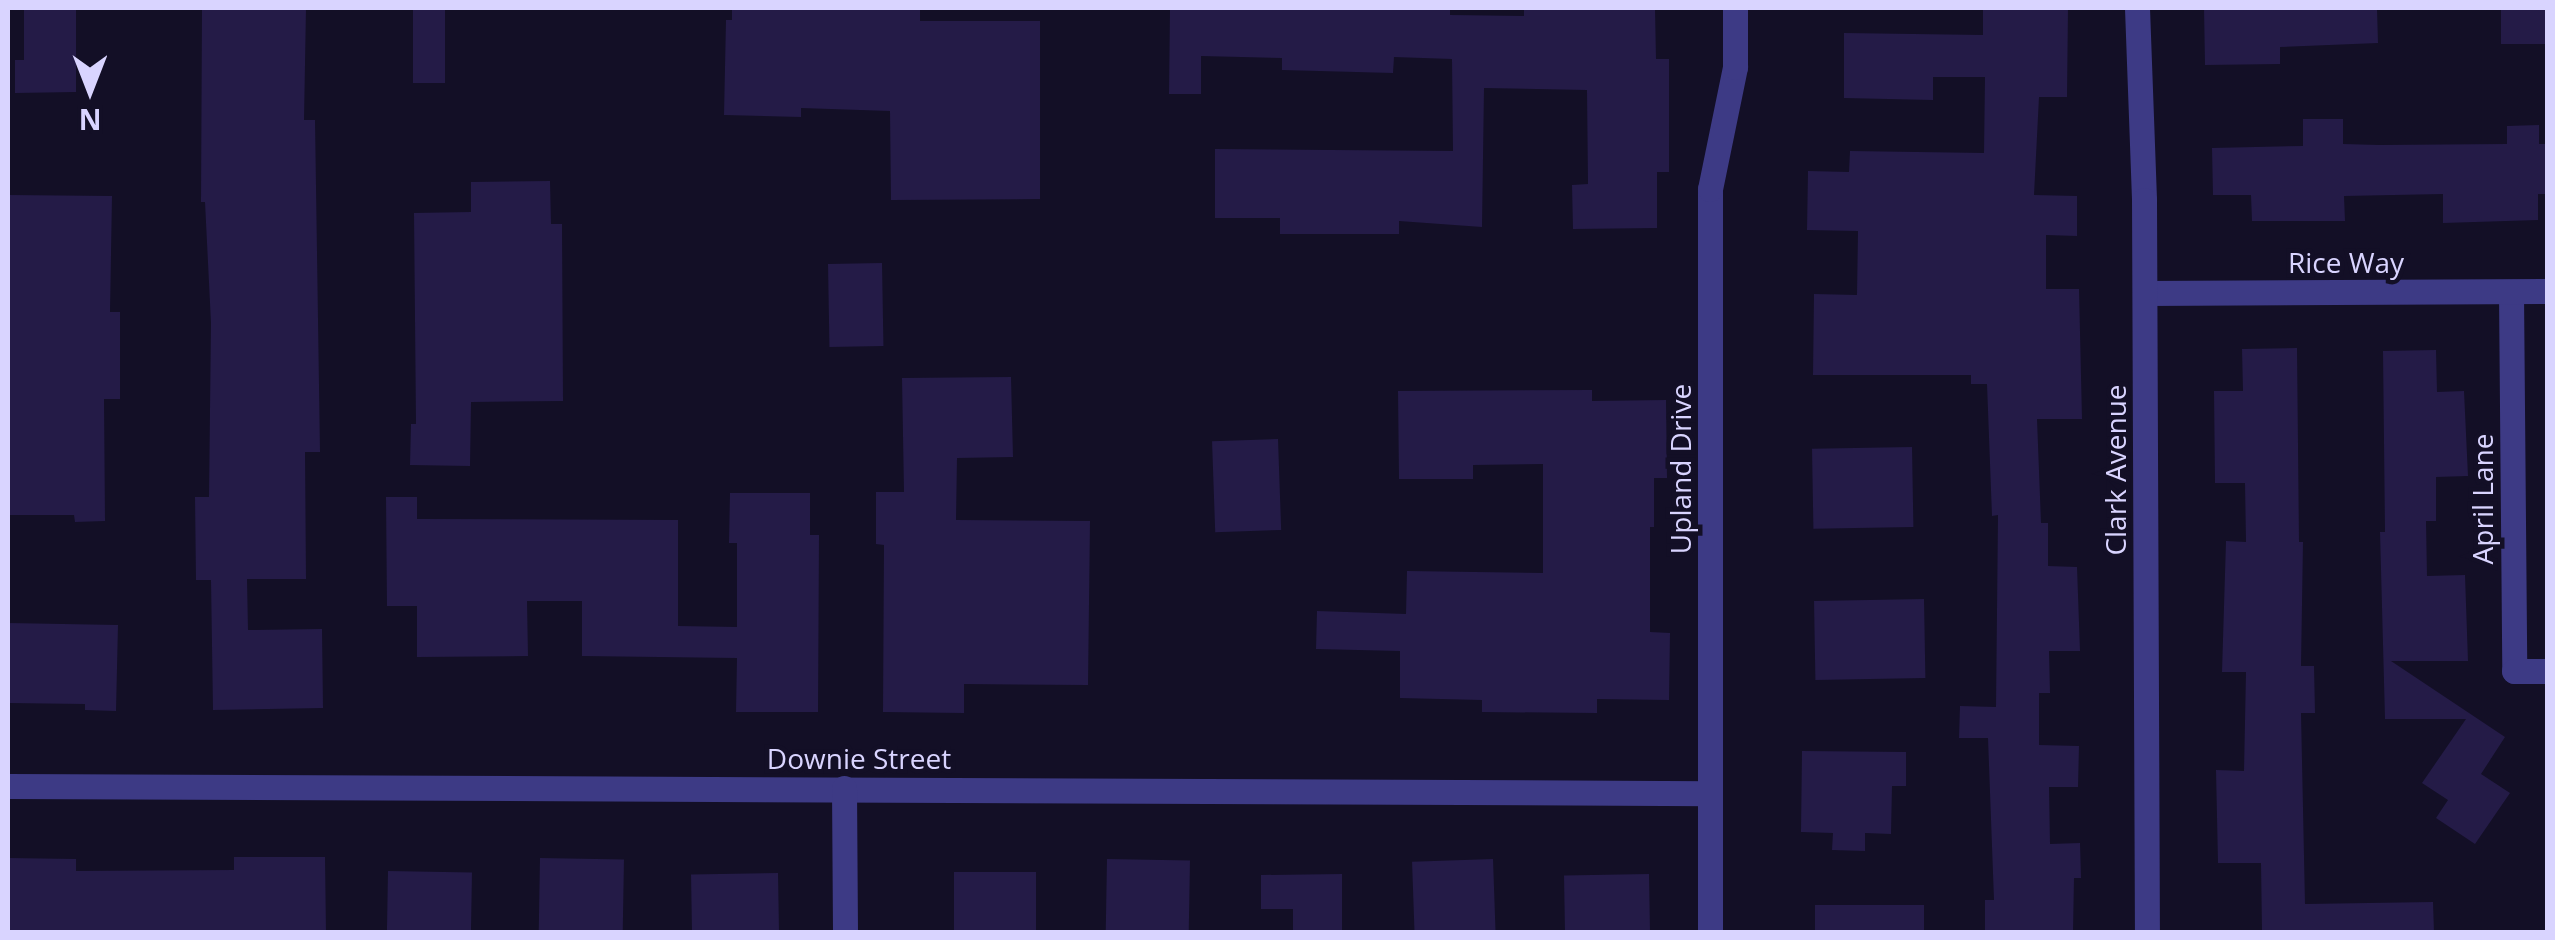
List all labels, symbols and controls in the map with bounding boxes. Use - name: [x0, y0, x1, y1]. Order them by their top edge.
- north arrow: [40, 40, 140, 140]
- text: N: [79, 101, 101, 139]
- street label: Rice Way: [2288, 245, 2404, 279]
- street label: Upland Drive: [1663, 384, 1697, 554]
- street label: Clark Avenue: [2098, 384, 2132, 556]
- street label: April Lane: [2465, 434, 2499, 564]
- street label: Downie Street: [767, 741, 951, 775]

